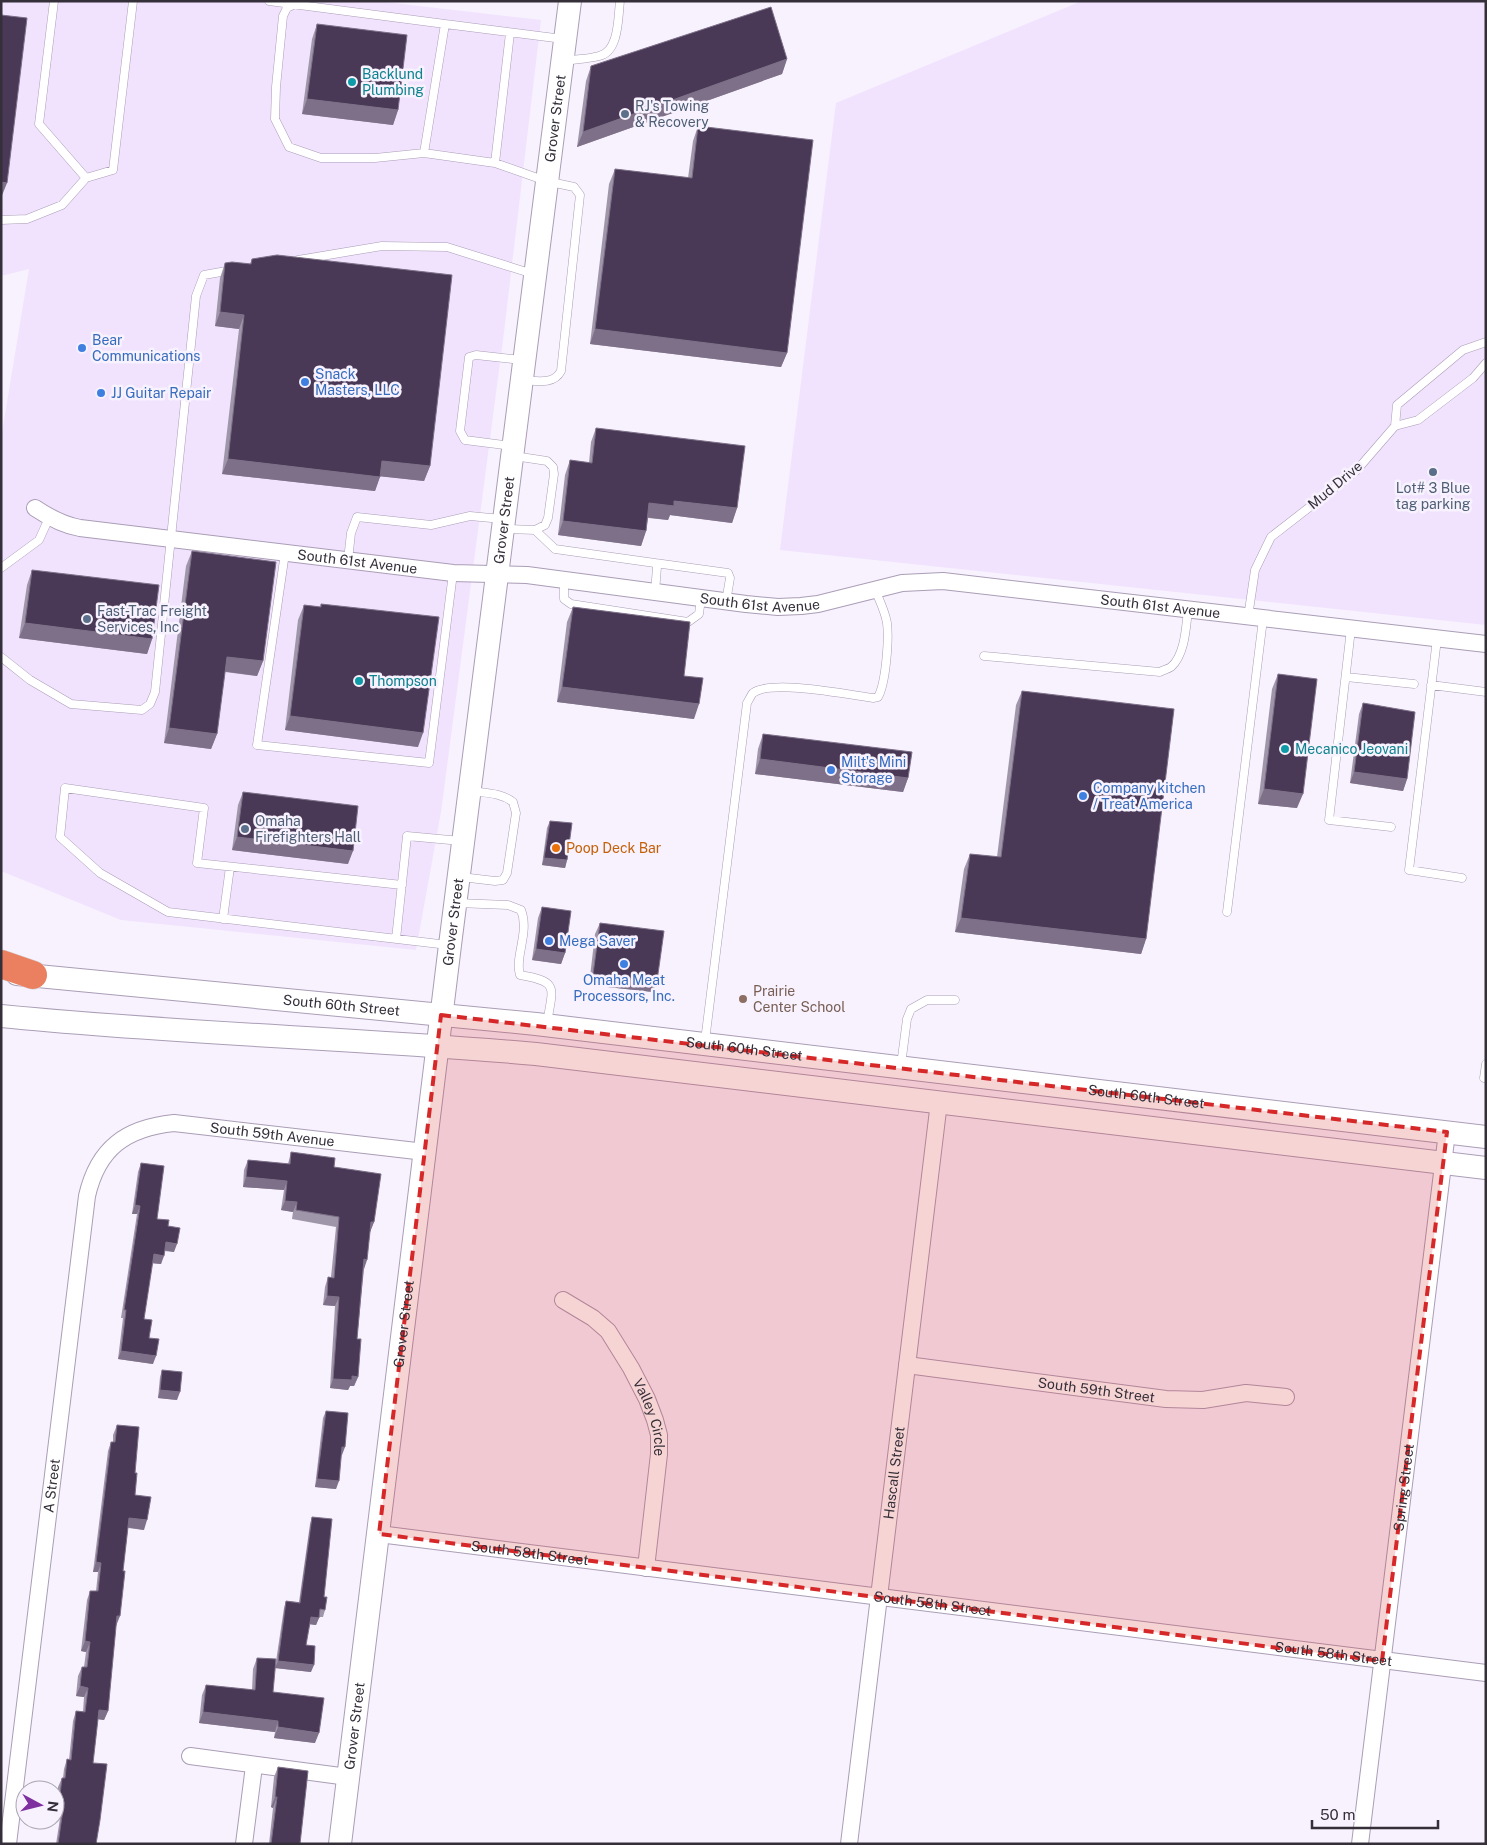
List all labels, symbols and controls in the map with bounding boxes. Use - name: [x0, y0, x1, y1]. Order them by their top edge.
- place label: Backlund Plumbing: [362, 66, 424, 98]
- street label: Grover Street: [542, 74, 569, 163]
- marker: Backlund Plumbing: [346, 76, 358, 88]
- place label: RJ's Towing & Recovery: [635, 98, 710, 130]
- marker: RJ's Towing & Recovery: [619, 108, 631, 120]
- place label: Bear Communications: [92, 332, 200, 364]
- marker: Bear Communications: [76, 342, 88, 354]
- place label: Snack Masters, LLC: [315, 366, 400, 398]
- marker: Snack Masters, LLC: [299, 376, 311, 388]
- place label: JJ Guitar Repair: [111, 385, 211, 401]
- marker: JJ Guitar Repair: [95, 387, 107, 399]
- street label: Mud Drive: [1305, 458, 1365, 512]
- marker: Lot# 3 Blue tag parking: [1427, 466, 1439, 478]
- street label: Grover Street: [491, 475, 518, 565]
- place label: Lot# 3 Blue tag parking: [1396, 480, 1471, 512]
- street label: South 61st Avenue: [296, 546, 418, 577]
- street label: South 61st Avenue: [699, 590, 821, 615]
- street label: South 61st Avenue: [1099, 591, 1221, 621]
- place label: Fast-Trac Freight Services, Inc: [97, 603, 207, 635]
- marker: Fast-Trac Freight Services, Inc: [81, 613, 93, 625]
- place label: Thompson: [369, 673, 437, 689]
- marker: Thompson: [353, 675, 365, 687]
- place label: Mecanico Jeovani: [1295, 741, 1408, 757]
- marker: Mecanico Jeovani: [1279, 743, 1291, 755]
- place label: Milt's Mini Storage: [841, 754, 906, 786]
- marker: Milt's Mini Storage: [825, 764, 837, 776]
- place label: Company kitchen / Treat America: [1093, 780, 1206, 812]
- marker: Company kitchen / Treat America: [1077, 790, 1089, 802]
- place label: Omaha Firefighters Hall: [255, 813, 361, 845]
- marker: Omaha Firefighters Hall: [239, 823, 251, 835]
- place label: Poop Deck Bar: [566, 840, 661, 856]
- marker: Poop Deck Bar: [550, 842, 562, 854]
- street label: Grover Street: [440, 877, 466, 967]
- place label: Mega Saver: [559, 933, 636, 949]
- marker: Mega Saver: [543, 935, 555, 947]
- marker: Omaha Meat Processors, Inc.: [618, 958, 630, 970]
- place label: Omaha Meat Processors, Inc.: [573, 972, 675, 1004]
- place label: Prairie Center School: [753, 983, 845, 1015]
- street label: South 60th Street: [282, 992, 401, 1019]
- marker: Prairie Center School: [737, 993, 749, 1005]
- street label: South 60th Street: [685, 1034, 803, 1064]
- street label: South 60th Street: [1087, 1082, 1206, 1111]
- street label: South 59th Avenue: [209, 1119, 336, 1150]
- street label: Grover Street: [390, 1279, 417, 1369]
- street label: South 59th Street: [1037, 1374, 1156, 1405]
- street label: Valley Circle: [630, 1376, 667, 1456]
- street label: Hascall Street: [880, 1425, 908, 1520]
- street label: Spring Street: [1390, 1443, 1417, 1532]
- street label: A Street: [40, 1458, 63, 1514]
- street label: South 58th Street: [470, 1538, 590, 1568]
- street label: South 58th Street: [873, 1588, 992, 1619]
- street label: South 58th Street: [1274, 1639, 1393, 1669]
- street label: Grover Street: [341, 1681, 368, 1771]
- north arrow: [15, 1780, 65, 1830]
- scale bar: [1312, 1798, 1438, 1830]
- text: N: [44, 1800, 62, 1813]
- text: 50 m: [1320, 1806, 1355, 1823]

